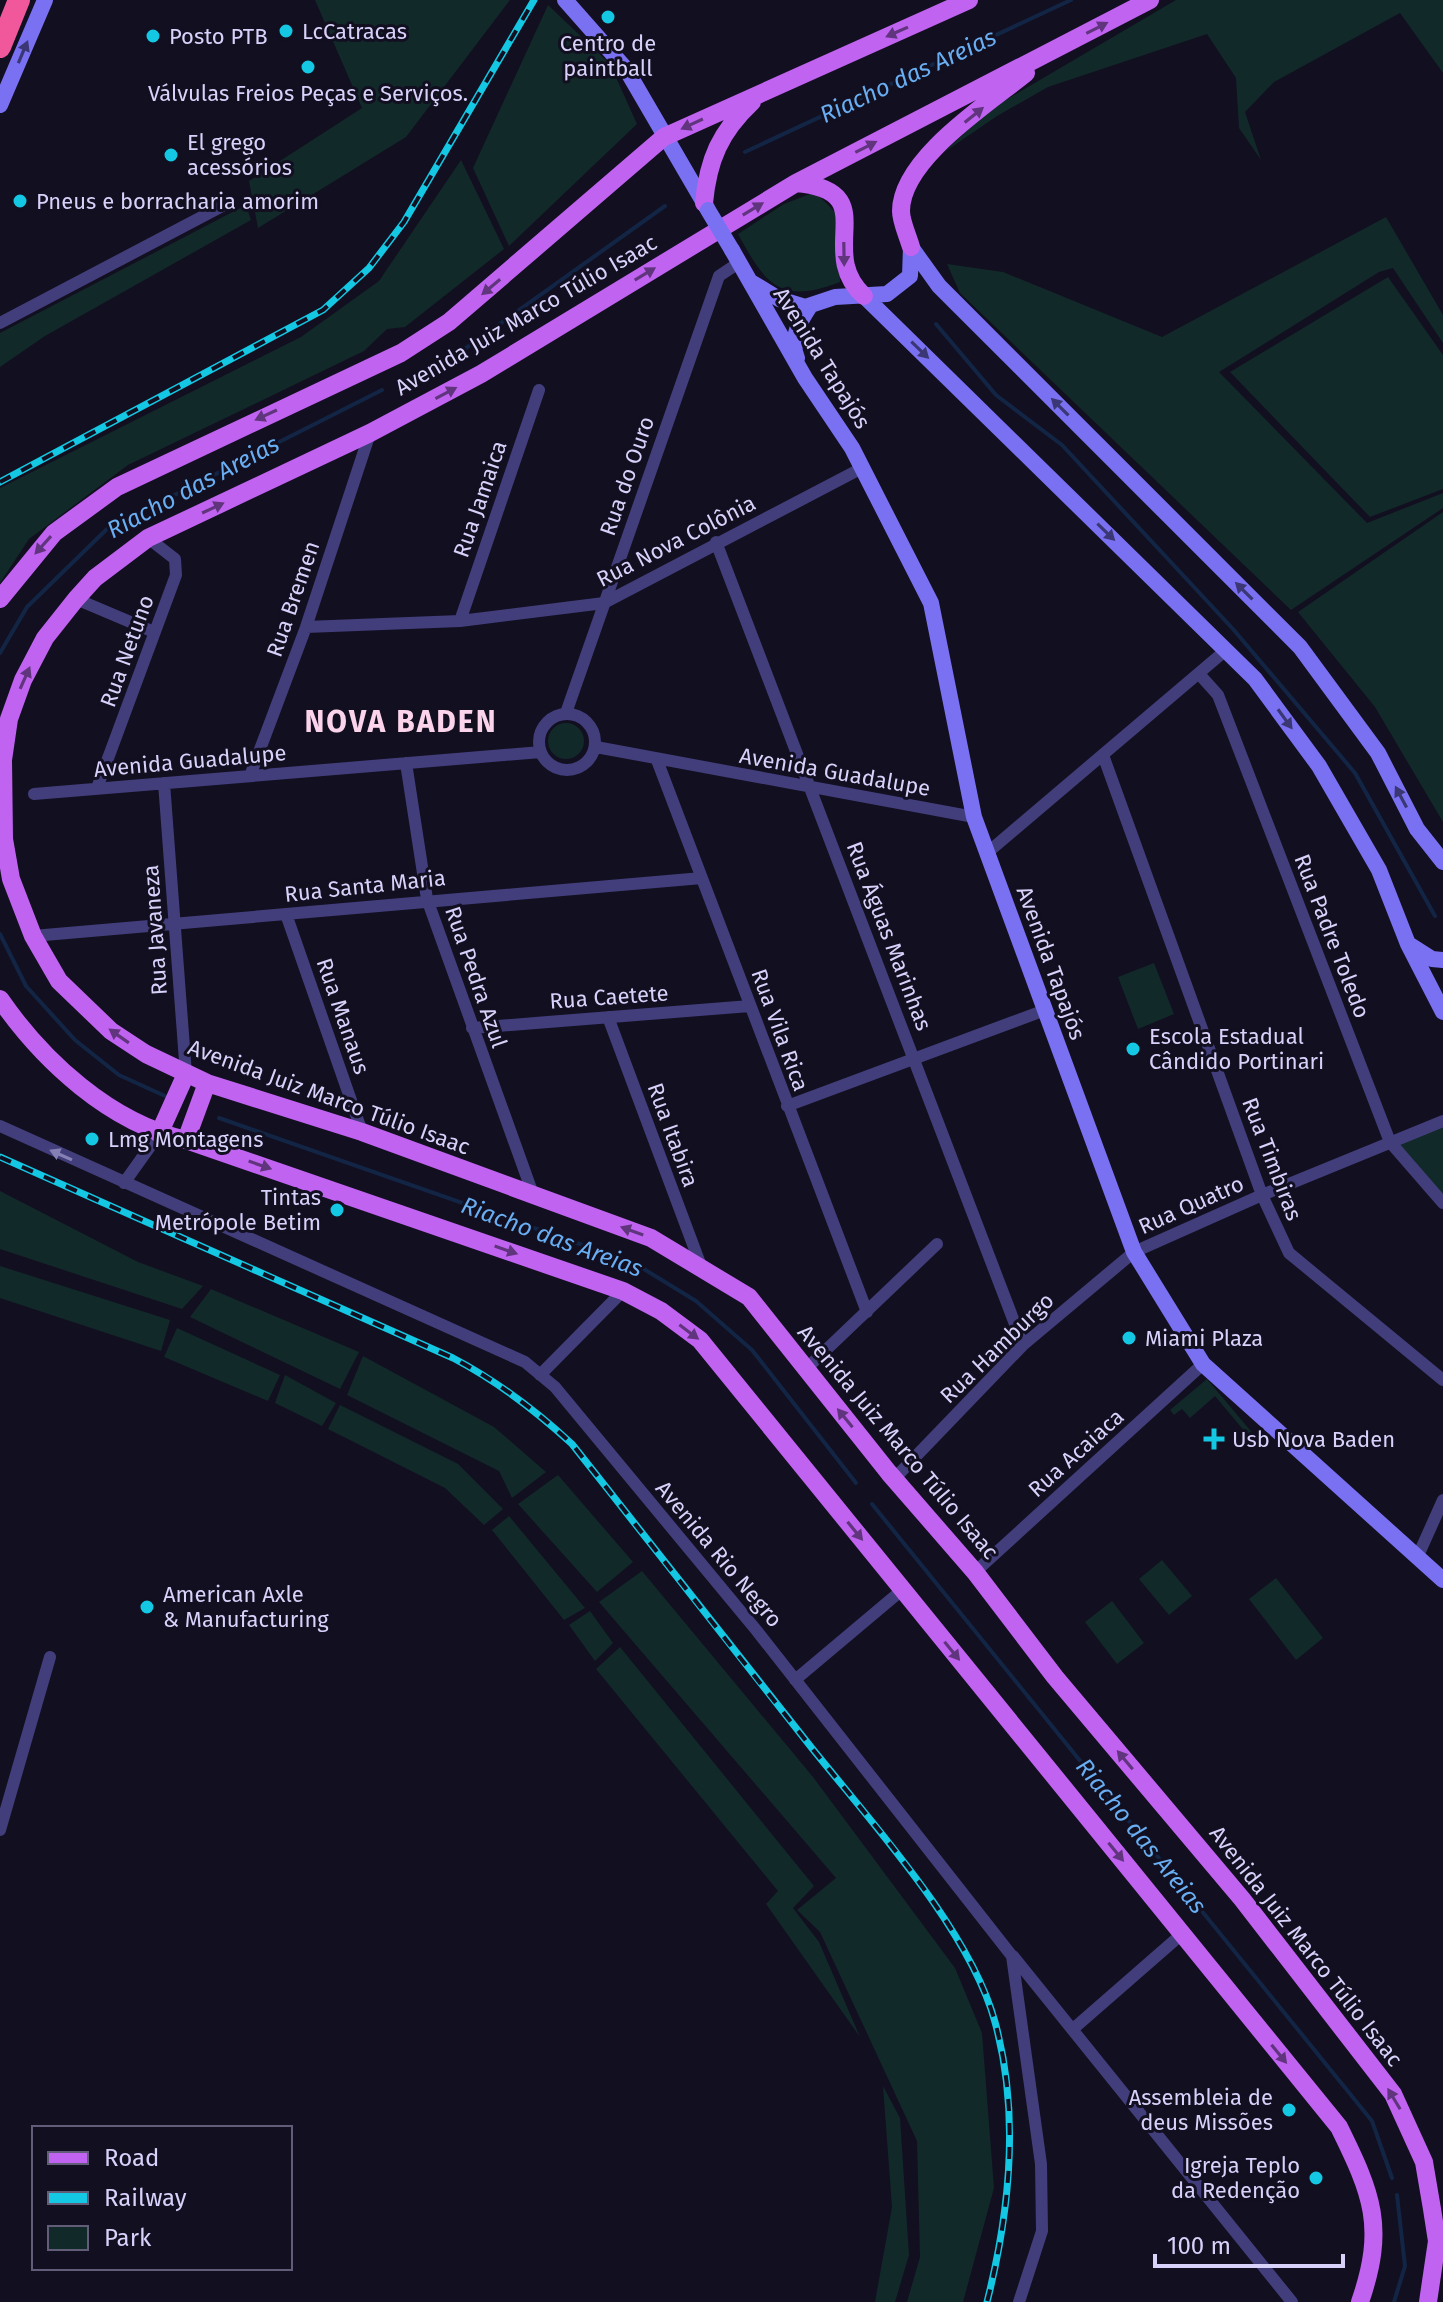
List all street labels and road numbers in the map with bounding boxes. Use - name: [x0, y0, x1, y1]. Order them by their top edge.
- street label: Avenida Juiz Marco Túlio Isaac: [390, 229, 662, 401]
- street label: Avenida Tapajós: [768, 282, 876, 434]
- street label: Rua do Ouro: [594, 413, 660, 539]
- street label: Rua Jamaica: [447, 437, 513, 561]
- street label: Rua Nova Colônia: [592, 489, 760, 593]
- street label: Rua Bremen: [261, 537, 325, 661]
- street label: Rua Netuno: [94, 591, 160, 711]
- street label: Avenida Guadalupe: [93, 739, 287, 783]
- street label: Avenida Guadalupe: [737, 742, 933, 802]
- street label: Rua Águas Marinhas: [841, 838, 937, 1034]
- street label: Rua Padre Toledo: [1288, 850, 1376, 1022]
- street label: Rua Javaneza: [137, 864, 173, 996]
- street label: Rua Santa Maria: [283, 864, 447, 908]
- street label: Avenida Tapajós: [1011, 882, 1091, 1044]
- street label: Rua Pedra Azul: [439, 903, 513, 1051]
- street label: Rua Manaus: [311, 954, 375, 1078]
- street label: Rua Vila Rica: [745, 965, 815, 1095]
- street label: Rua Caetete: [549, 979, 669, 1015]
- street label: Avenida Juiz Marco Túlio Isaac: [184, 1033, 474, 1161]
- street label: Rua Itabira: [642, 1079, 704, 1191]
- street label: Rua Timbiras: [1236, 1094, 1308, 1224]
- street label: Rua Quatro: [1134, 1170, 1248, 1240]
- street label: Rua Hamburgo: [935, 1287, 1059, 1409]
- street label: Avenida Juiz Marco Túlio Isaac: [792, 1319, 1004, 1565]
- street label: Rua Acaiaca: [1023, 1403, 1129, 1503]
- street label: Avenida Rio Negro: [650, 1475, 788, 1633]
- street label: Avenida Juiz Marco Túlio Isaac: [1204, 1820, 1408, 2072]

